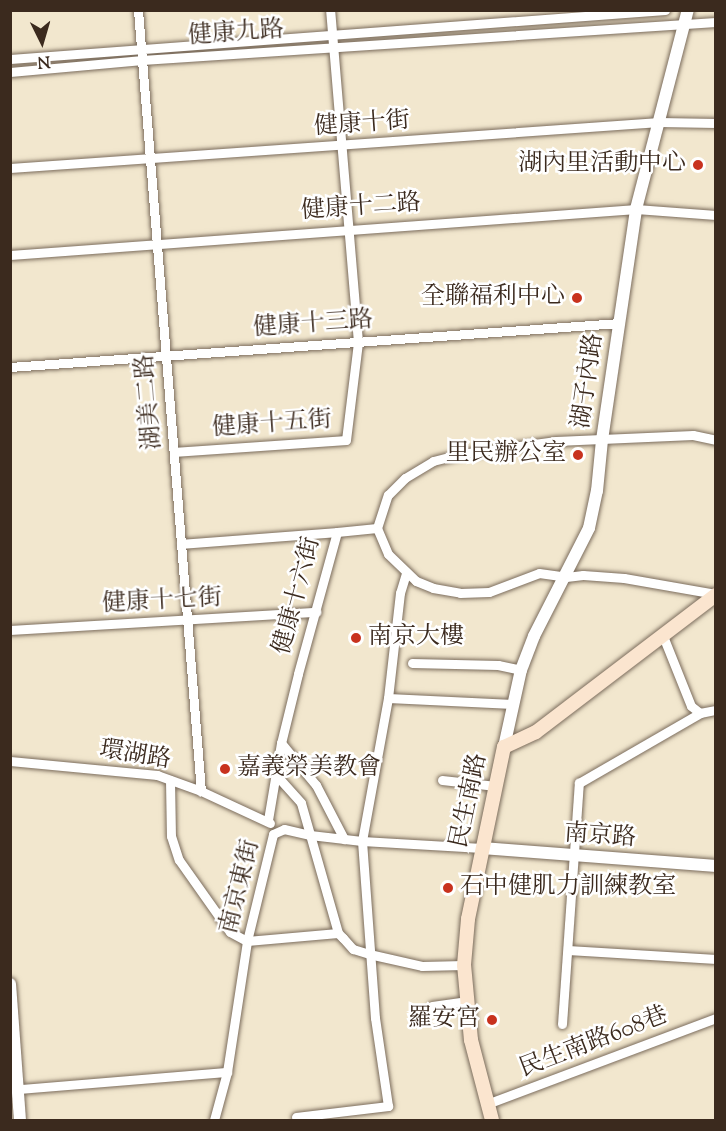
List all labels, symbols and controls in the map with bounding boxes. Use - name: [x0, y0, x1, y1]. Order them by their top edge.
- north arrow: [12, 12, 72, 72]
- street label: 健康九路: [187, 16, 285, 52]
- text: N: [36, 48, 51, 72]
- street label: 健康十街: [313, 107, 411, 143]
- place label: 湖內里活動中心: [518, 151, 686, 179]
- marker: 湖內里活動中心: [691, 158, 705, 172]
- street label: 健康十二路: [300, 189, 422, 227]
- place label: 全聯福利中心: [421, 284, 565, 312]
- marker: 全聯福利中心: [570, 291, 584, 305]
- street label: 健康十三路: [252, 306, 374, 344]
- street label: 湖子內路: [568, 331, 610, 431]
- street label: 湖美二路: [131, 353, 169, 451]
- street label: 健康十五街: [211, 406, 333, 444]
- place label: 里民辦公室: [446, 441, 566, 469]
- marker: 里民辦公室: [571, 448, 585, 462]
- street label: 健康十六街: [269, 534, 327, 658]
- street label: 健康十七街: [101, 584, 223, 620]
- place label: 南京大樓: [368, 624, 464, 652]
- marker: 南京大樓: [349, 631, 363, 645]
- street label: 環湖路: [97, 736, 173, 776]
- street label: 民生南路: [446, 751, 494, 851]
- place label: 嘉義榮美教會: [237, 755, 381, 783]
- marker: 嘉義榮美教會: [218, 762, 232, 776]
- street label: 南京路: [563, 820, 637, 854]
- street label: 南京東街: [215, 837, 267, 937]
- place label: 石中健肌力訓練教室: [460, 874, 676, 902]
- marker: 石中健肌力訓練教室: [441, 881, 455, 895]
- street label: 民生南路608巷: [516, 1001, 672, 1085]
- place label: 羅安宮: [408, 1006, 480, 1034]
- marker: 羅安宮: [485, 1013, 499, 1027]

